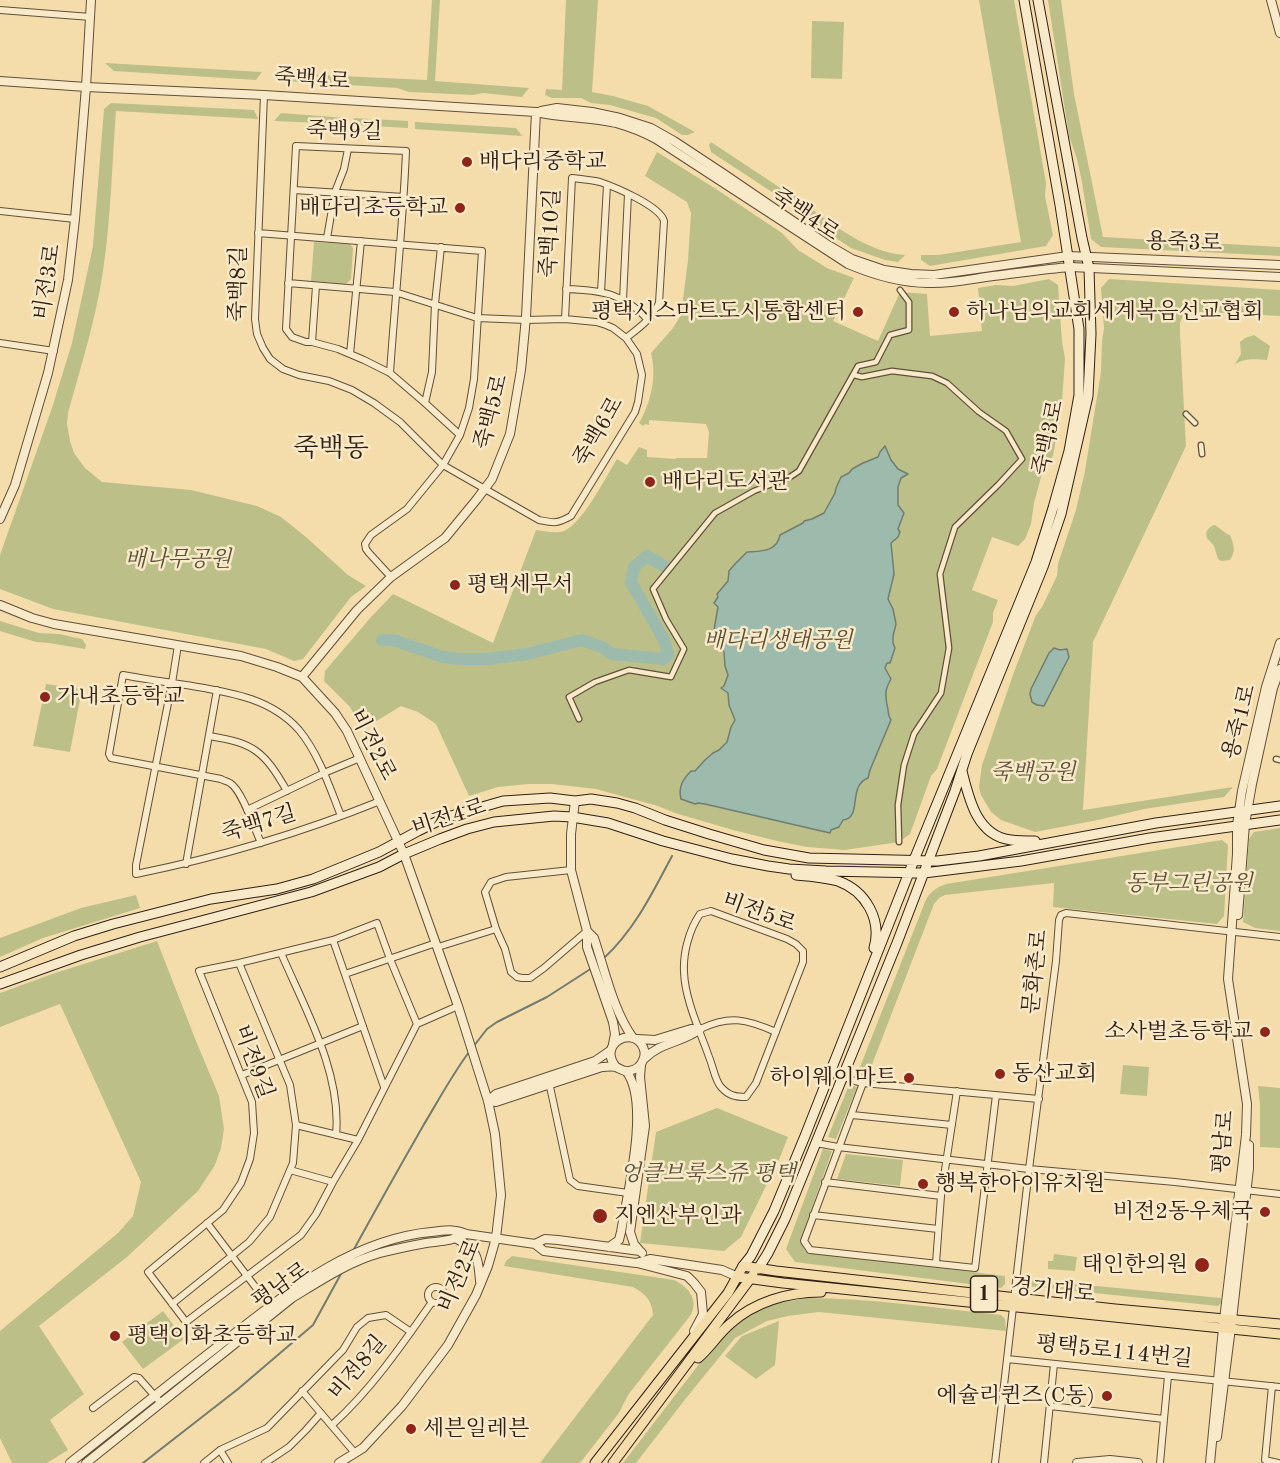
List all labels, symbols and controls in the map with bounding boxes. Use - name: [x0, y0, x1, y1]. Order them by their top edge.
- street label: 죽백4로: [273, 64, 351, 96]
- street label: 죽백9길: [306, 118, 382, 146]
- place label: 배다리중학교: [479, 149, 607, 175]
- marker: 배다리중학교: [460, 155, 474, 169]
- street label: 죽백4로: [766, 183, 844, 247]
- street label: 죽백10길: [535, 188, 567, 278]
- place label: 배다리초등학교: [299, 195, 448, 221]
- marker: 배다리초등학교: [453, 201, 467, 215]
- street label: 용죽3로: [1145, 228, 1223, 258]
- street label: 비전3로: [29, 242, 67, 322]
- street label: 죽백8길: [225, 246, 253, 322]
- place label: 평택시스마트도시통합센터: [591, 299, 846, 325]
- place label: 하나님의교회세계복음선교협회: [966, 299, 1264, 325]
- marker: 평택시스마트도시통합센터: [851, 305, 865, 319]
- marker: 하나님의교회세계복음선교협회: [947, 305, 961, 319]
- street label: 죽백5로: [470, 372, 514, 452]
- street label: 죽백6로: [568, 392, 630, 472]
- street label: 죽백3로: [1028, 398, 1070, 478]
- district label: 죽백동: [293, 433, 369, 465]
- place label: 배다리도서관: [662, 469, 790, 495]
- marker: 배다리도서관: [643, 475, 657, 489]
- park label: 배나무공원: [125, 547, 231, 573]
- place label: 평택세무서: [467, 572, 573, 598]
- marker: 평택세무서: [448, 578, 462, 592]
- park label: 배다리생태공원: [704, 628, 852, 654]
- street label: 용죽1로: [1218, 682, 1262, 762]
- place label: 가내초등학교: [57, 684, 185, 710]
- marker: 가내초등학교: [38, 690, 52, 704]
- street label: 비전2로: [343, 705, 401, 785]
- park label: 죽백공원: [990, 760, 1076, 786]
- street label: 비전4로: [409, 794, 489, 842]
- street label: 죽백7길: [219, 800, 299, 848]
- park label: 동부그린공원: [1125, 871, 1253, 897]
- street label: 비전5로: [719, 888, 799, 938]
- street label: 문화촌로: [1018, 928, 1054, 1016]
- place label: 소사벌초등학교: [1104, 1019, 1253, 1045]
- street label: 비전9길: [228, 1022, 278, 1102]
- marker: 소사벌초등학교: [1258, 1025, 1272, 1039]
- place label: 동산교회: [1012, 1061, 1097, 1087]
- place label: 하이웨이마트: [769, 1065, 897, 1091]
- marker: 동산교회: [993, 1067, 1007, 1081]
- marker: 하이웨이마트: [902, 1071, 916, 1085]
- street label: 평남로: [1208, 1109, 1240, 1175]
- park label: 엉클브룩스쥬 평택: [620, 1161, 796, 1187]
- place label: 행복한아이유치원: [935, 1171, 1105, 1197]
- marker: 행복한아이유치원: [916, 1177, 930, 1191]
- place label: 비전2동우체국: [1113, 1199, 1253, 1225]
- place label: 지엔산부인과: [614, 1203, 742, 1229]
- marker: 비전2동우체국: [1258, 1205, 1272, 1219]
- marker: 지엔산부인과: [591, 1207, 609, 1225]
- street label: 비전2로: [433, 1236, 487, 1316]
- place label: 태인한의원: [1082, 1252, 1188, 1278]
- marker: 태인한의원: [1193, 1256, 1211, 1274]
- street label: 평남로: [247, 1257, 315, 1315]
- street label: 경기대로: [1009, 1273, 1097, 1309]
- road number: 1: [970, 1276, 998, 1312]
- place label: 평택이화초등학교: [127, 1323, 297, 1349]
- marker: 평택이화초등학교: [108, 1329, 122, 1343]
- street label: 비전8길: [323, 1330, 393, 1406]
- street label: 평택5로114번길: [1034, 1331, 1194, 1373]
- place label: 에슐리퀸즈(C동): [936, 1383, 1095, 1409]
- marker: 에슐리퀸즈(C동): [1100, 1389, 1114, 1403]
- place label: 세븐일레븐: [423, 1416, 529, 1442]
- marker: 세븐일레븐: [404, 1422, 418, 1436]

